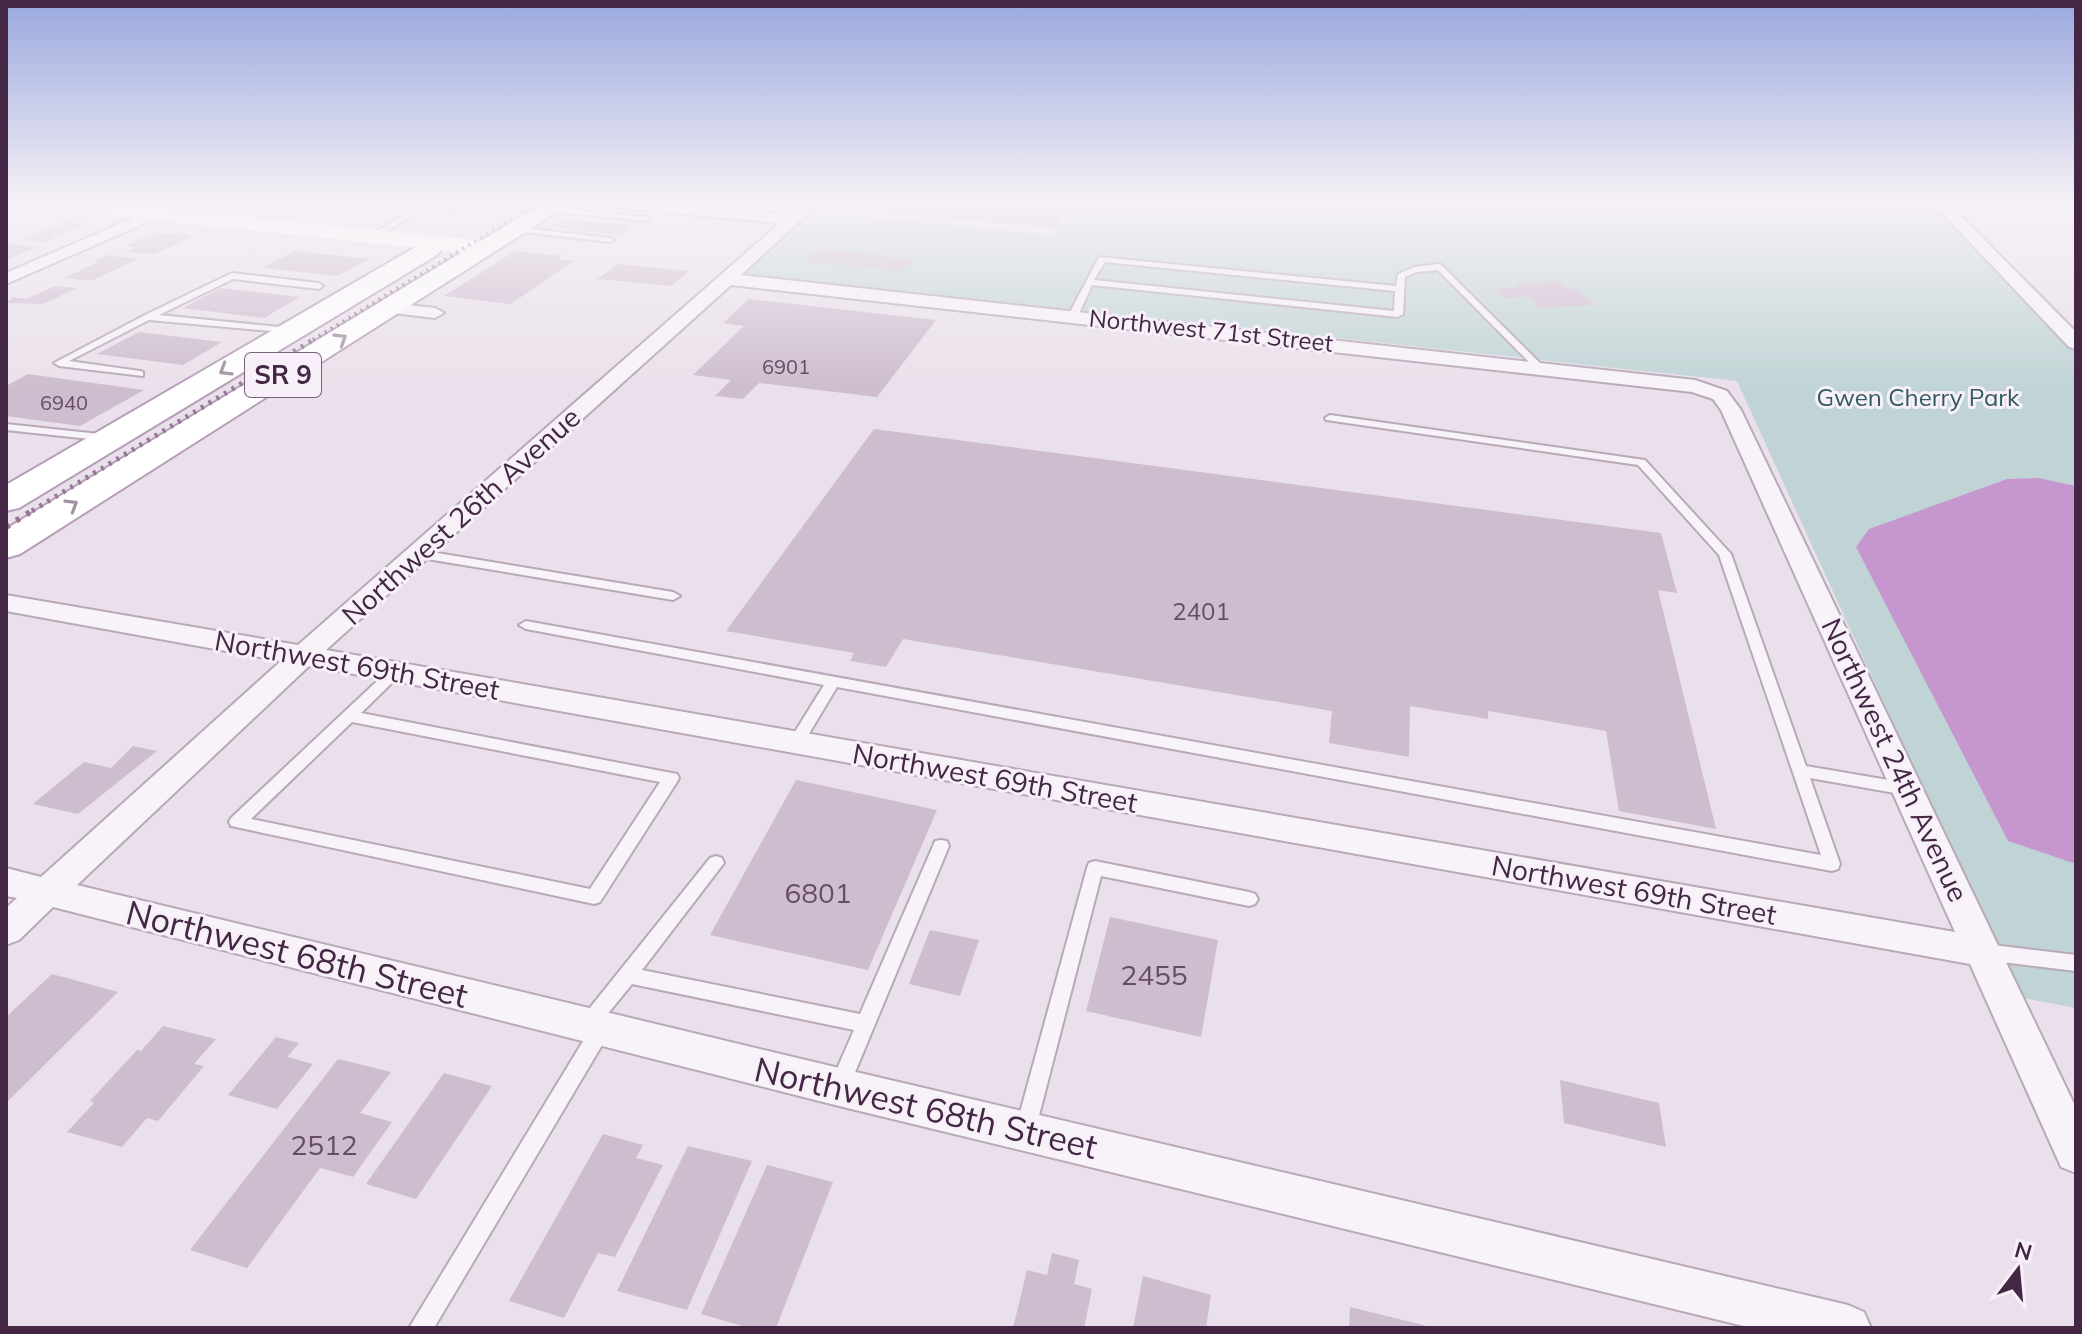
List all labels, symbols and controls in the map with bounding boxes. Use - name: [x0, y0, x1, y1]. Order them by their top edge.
- street label: Northwest 71st Street: [1088, 302, 1335, 358]
- one-way arrow: [332, 333, 347, 349]
- road number: SR 9: [245, 353, 321, 397]
- house number: 6901: [762, 354, 810, 379]
- one-way arrow: [219, 360, 234, 376]
- park label: Gwen Cherry Park: [1817, 382, 2020, 412]
- house number: 6940: [40, 390, 88, 415]
- street label: Northwest 26th Avenue: [334, 399, 587, 632]
- one-way arrow: [63, 499, 78, 515]
- house number: 2401: [1172, 596, 1230, 626]
- street label: Northwest 24th Avenue: [1814, 612, 1977, 907]
- street label: Northwest 69th Street: [212, 622, 502, 707]
- street label: Northwest 69th Street: [850, 735, 1140, 820]
- street label: Northwest 69th Street: [1489, 847, 1779, 932]
- house number: 6801: [784, 875, 852, 910]
- street label: Northwest 68th Street: [122, 890, 472, 1017]
- house number: 2455: [1120, 957, 1188, 992]
- street label: Northwest 68th Street: [751, 1047, 1102, 1168]
- house number: 2512: [290, 1127, 358, 1162]
- north arrow: [1978, 1230, 2058, 1310]
- text: N: [2012, 1235, 2035, 1267]

